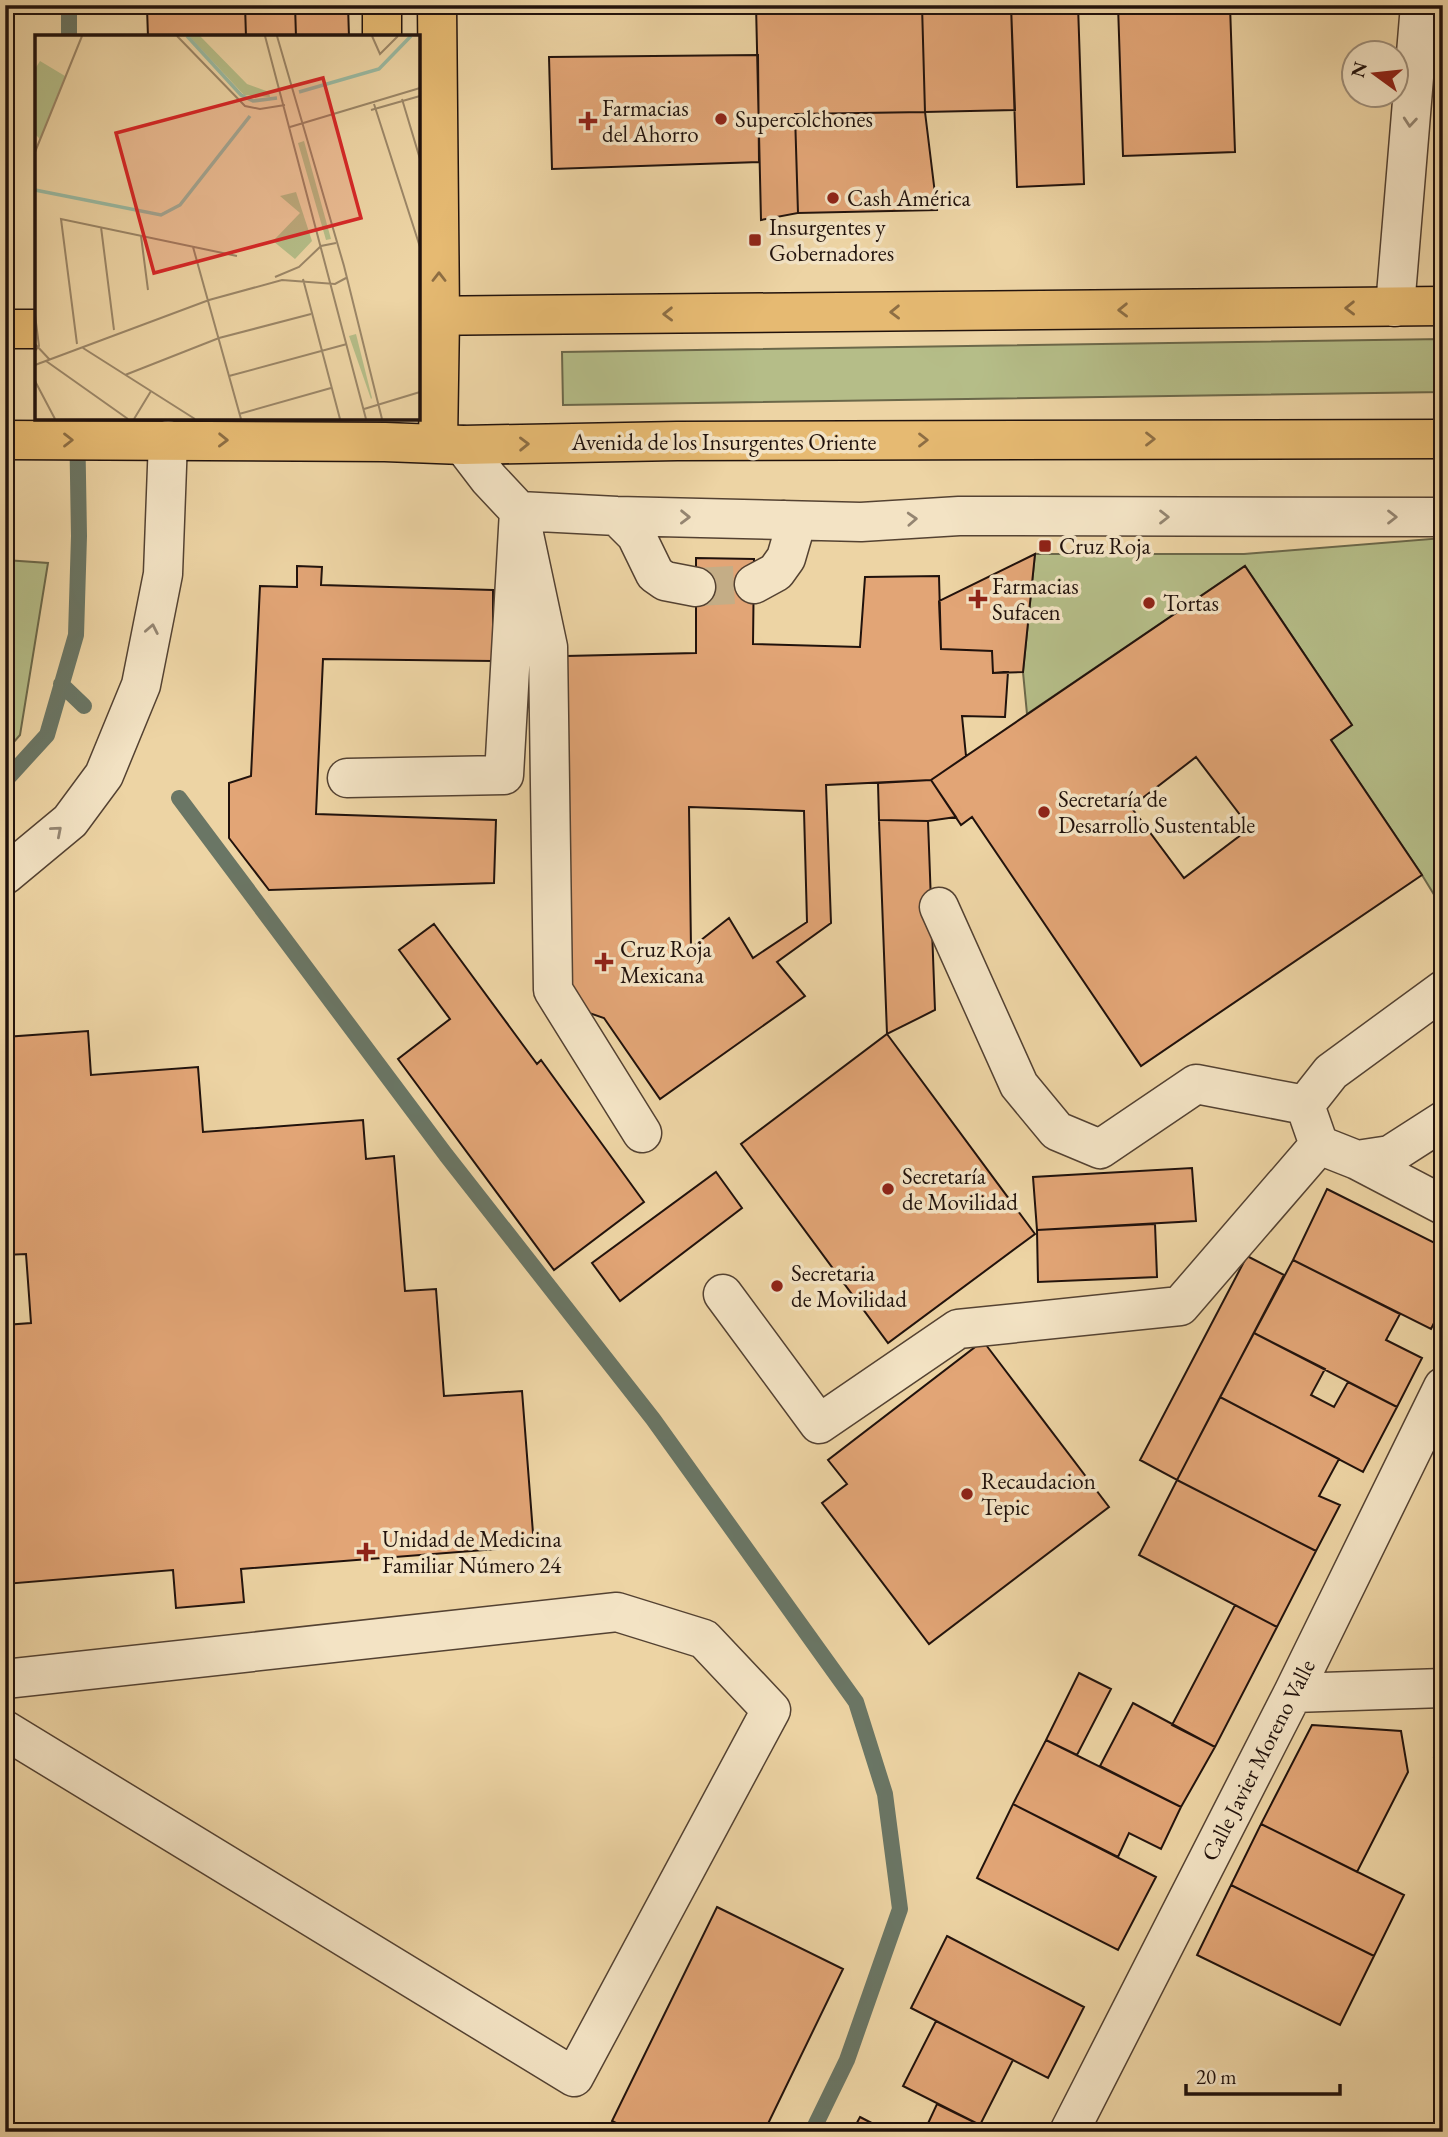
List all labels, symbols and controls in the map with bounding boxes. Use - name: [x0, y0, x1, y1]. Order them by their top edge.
- inset map: [35, 35, 420, 420]
- north arrow: [1340, 38, 1410, 108]
- text: N: [1345, 58, 1373, 80]
- place label: Farmacias del Ahorro: [602, 93, 699, 149]
- place label: Supercolchones: [735, 104, 873, 134]
- marker: Supercolchones: [713, 111, 729, 127]
- marker: Farmacias del Ahorro: [580, 113, 596, 129]
- one-way arrow: [1403, 117, 1418, 128]
- place label: Cash América: [847, 183, 971, 213]
- marker: Cash América: [825, 190, 841, 206]
- place label: Insurgentes y Gobernadores: [769, 212, 894, 268]
- marker: Insurgentes y Gobernadores: [747, 232, 763, 248]
- one-way arrow: [431, 271, 447, 282]
- one-way arrow: [1344, 300, 1355, 315]
- one-way arrow: [1117, 302, 1127, 318]
- one-way arrow: [889, 304, 900, 320]
- one-way arrow: [662, 306, 672, 322]
- street label: Avenida de los Insurgentes Oriente: [571, 427, 876, 457]
- one-way arrow: [63, 432, 73, 448]
- one-way arrow: [918, 432, 928, 448]
- one-way arrow: [1145, 432, 1156, 447]
- one-way arrow: [218, 433, 229, 448]
- one-way arrow: [518, 436, 529, 451]
- one-way arrow: [1159, 509, 1170, 524]
- one-way arrow: [1387, 509, 1397, 525]
- one-way arrow: [680, 510, 691, 525]
- one-way arrow: [907, 511, 918, 526]
- place label: Cruz Roja: [1059, 531, 1151, 561]
- marker: Cruz Roja: [1037, 538, 1053, 554]
- place label: Farmacias Sufacen: [992, 571, 1079, 627]
- place label: Tortas: [1163, 588, 1219, 618]
- marker: Farmacias Sufacen: [970, 591, 986, 607]
- marker: Tortas: [1141, 595, 1157, 611]
- one-way arrow: [144, 623, 159, 635]
- place label: Secretaría de Desarrollo Sustentable: [1058, 784, 1255, 840]
- marker: Secretaría de Desarrollo Sustentable: [1036, 804, 1052, 820]
- one-way arrow: [49, 827, 62, 839]
- place label: Cruz Roja Mexicana: [620, 934, 712, 990]
- marker: Cruz Roja Mexicana: [594, 952, 614, 972]
- place label: Secretaría de Movilidad: [902, 1161, 1018, 1217]
- marker: Secretaría de Movilidad: [880, 1181, 896, 1197]
- place label: Secretaria de Movilidad: [791, 1258, 907, 1314]
- marker: Secretaria de Movilidad: [769, 1278, 785, 1294]
- place label: Recaudacion Tepic: [981, 1466, 1096, 1522]
- marker: Recaudacion Tepic: [959, 1486, 975, 1502]
- place label: Unidad de Medicina Familiar Número 24: [382, 1524, 562, 1580]
- marker: Unidad de Medicina Familiar Número 24: [356, 1542, 376, 1562]
- street label: Calle Javier Moreno Valle: [1194, 1654, 1322, 1866]
- scale bar: [1186, 2053, 1340, 2097]
- text: 20 m: [1196, 2063, 1237, 2090]

